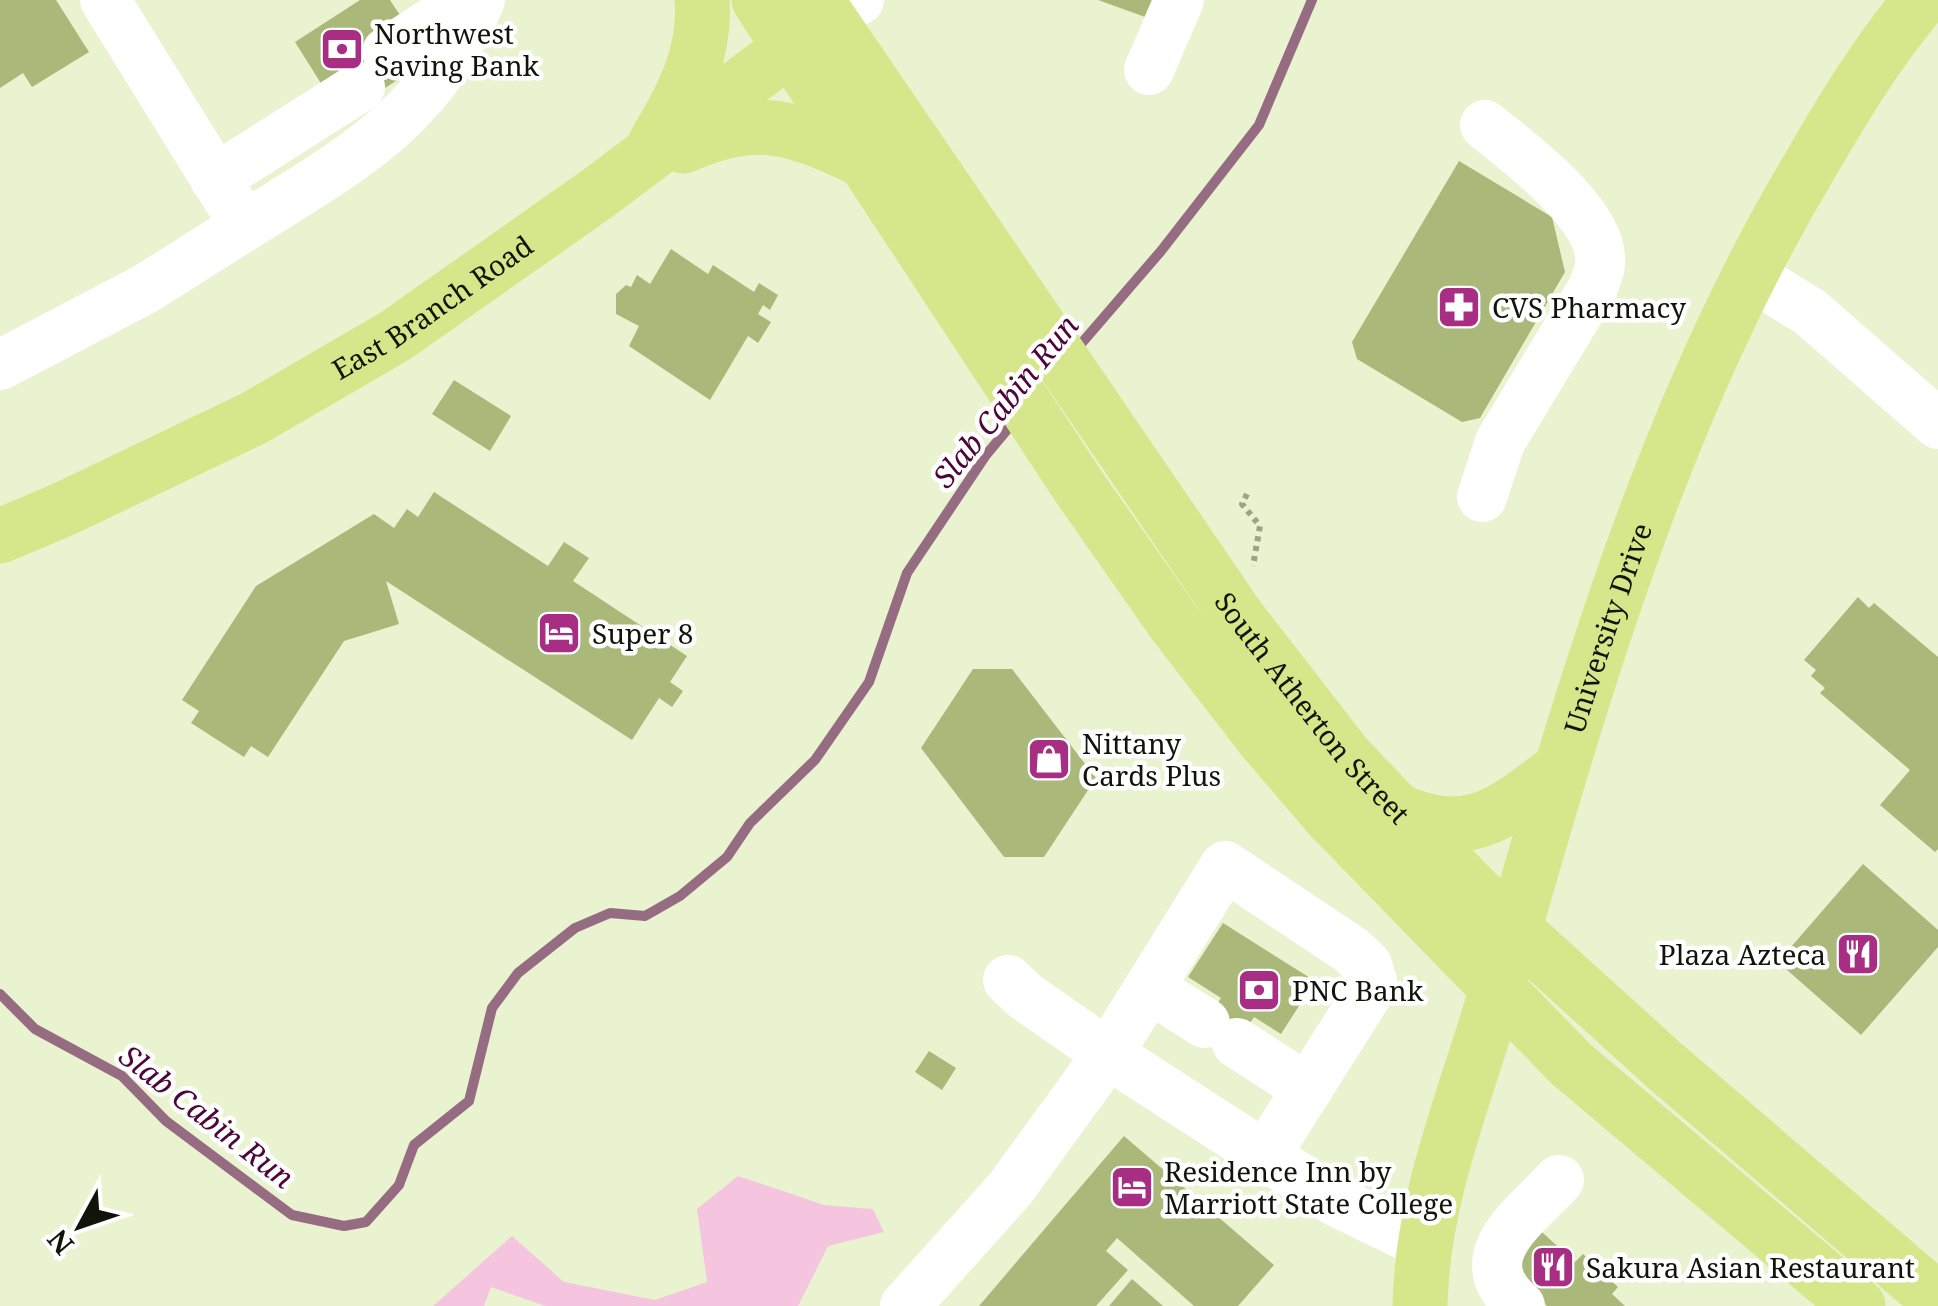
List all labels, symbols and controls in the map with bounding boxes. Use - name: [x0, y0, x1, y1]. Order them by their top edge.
- place label: Northwest Saving Bank: [374, 14, 540, 84]
- bank icon: Northwest Saving Bank: [319, 26, 365, 72]
- street label: East Branch Road: [325, 226, 540, 388]
- pharmacy icon: CVS Pharmacy: [1436, 284, 1482, 330]
- place label: CVS Pharmacy: [1492, 288, 1686, 326]
- water label: Slab Cabin Run: [923, 306, 1087, 496]
- street label: University Drive: [1554, 517, 1660, 738]
- street label: South Atherton Street: [1207, 584, 1419, 832]
- hotel icon: Super 8: [536, 610, 582, 656]
- place label: Super 8: [592, 614, 693, 652]
- place label: Nittany Cards Plus: [1082, 724, 1221, 794]
- shop icon: Nittany Cards Plus: [1026, 736, 1072, 782]
- restaurant icon: Plaza Azteca: [1835, 931, 1881, 977]
- place label: Plaza Azteca: [1659, 935, 1826, 973]
- bank icon: PNC Bank: [1236, 967, 1282, 1013]
- place label: PNC Bank: [1292, 971, 1424, 1009]
- water label: Slab Cabin Run: [111, 1035, 303, 1197]
- place label: Residence Inn by Marriott State College: [1164, 1152, 1453, 1222]
- hotel icon: Residence Inn by Marriott State College: [1109, 1164, 1155, 1210]
- north arrow: [30, 1176, 130, 1276]
- text: N: [38, 1222, 82, 1263]
- restaurant icon: Sakura Asian Restaurant: [1530, 1244, 1576, 1290]
- place label: Sakura Asian Restaurant: [1586, 1248, 1915, 1286]

